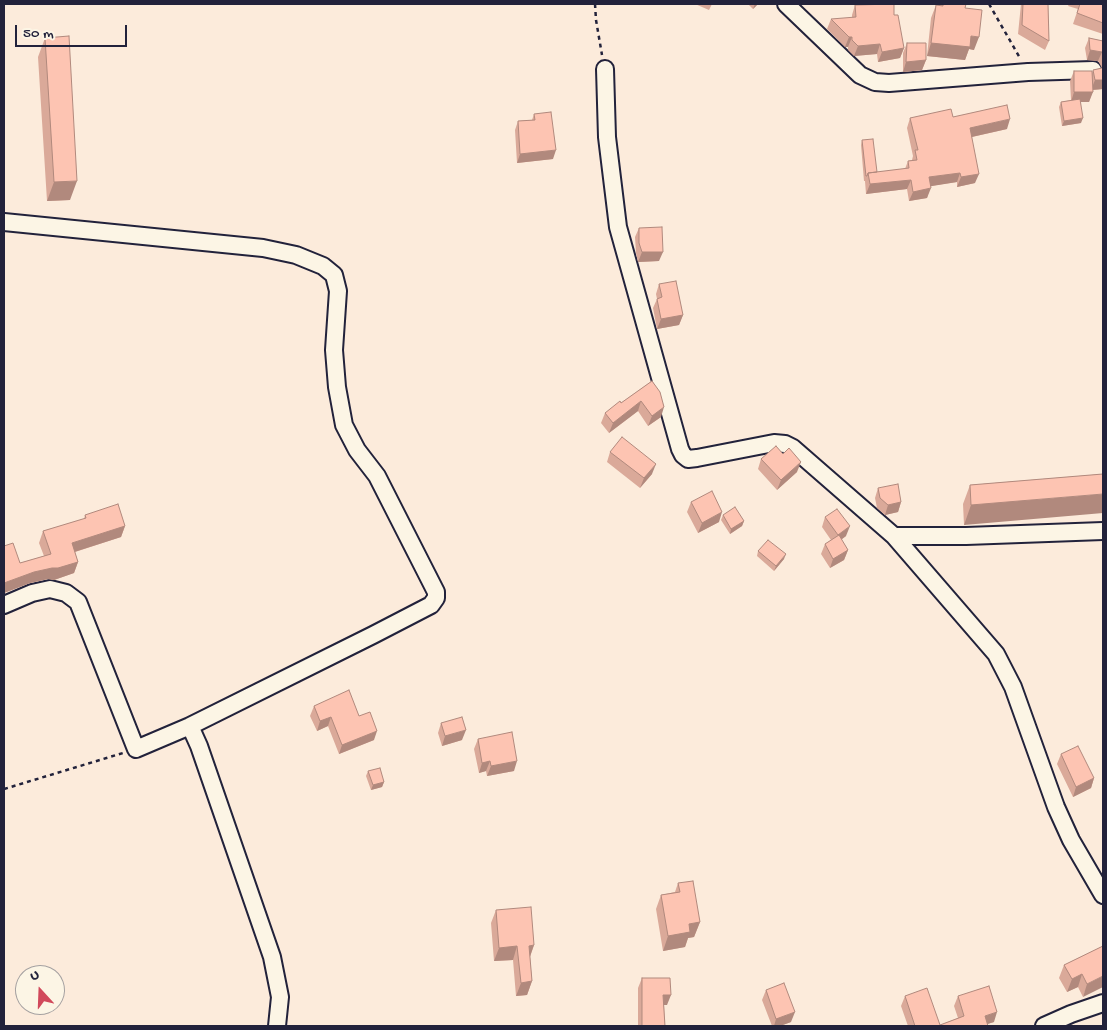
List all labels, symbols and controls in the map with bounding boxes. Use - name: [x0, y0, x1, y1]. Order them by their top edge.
- scale bar: [18, 15, 130, 47]
- text: 50 m: [23, 25, 54, 43]
- north arrow: [15, 965, 65, 1015]
- text: U: [28, 967, 42, 986]

